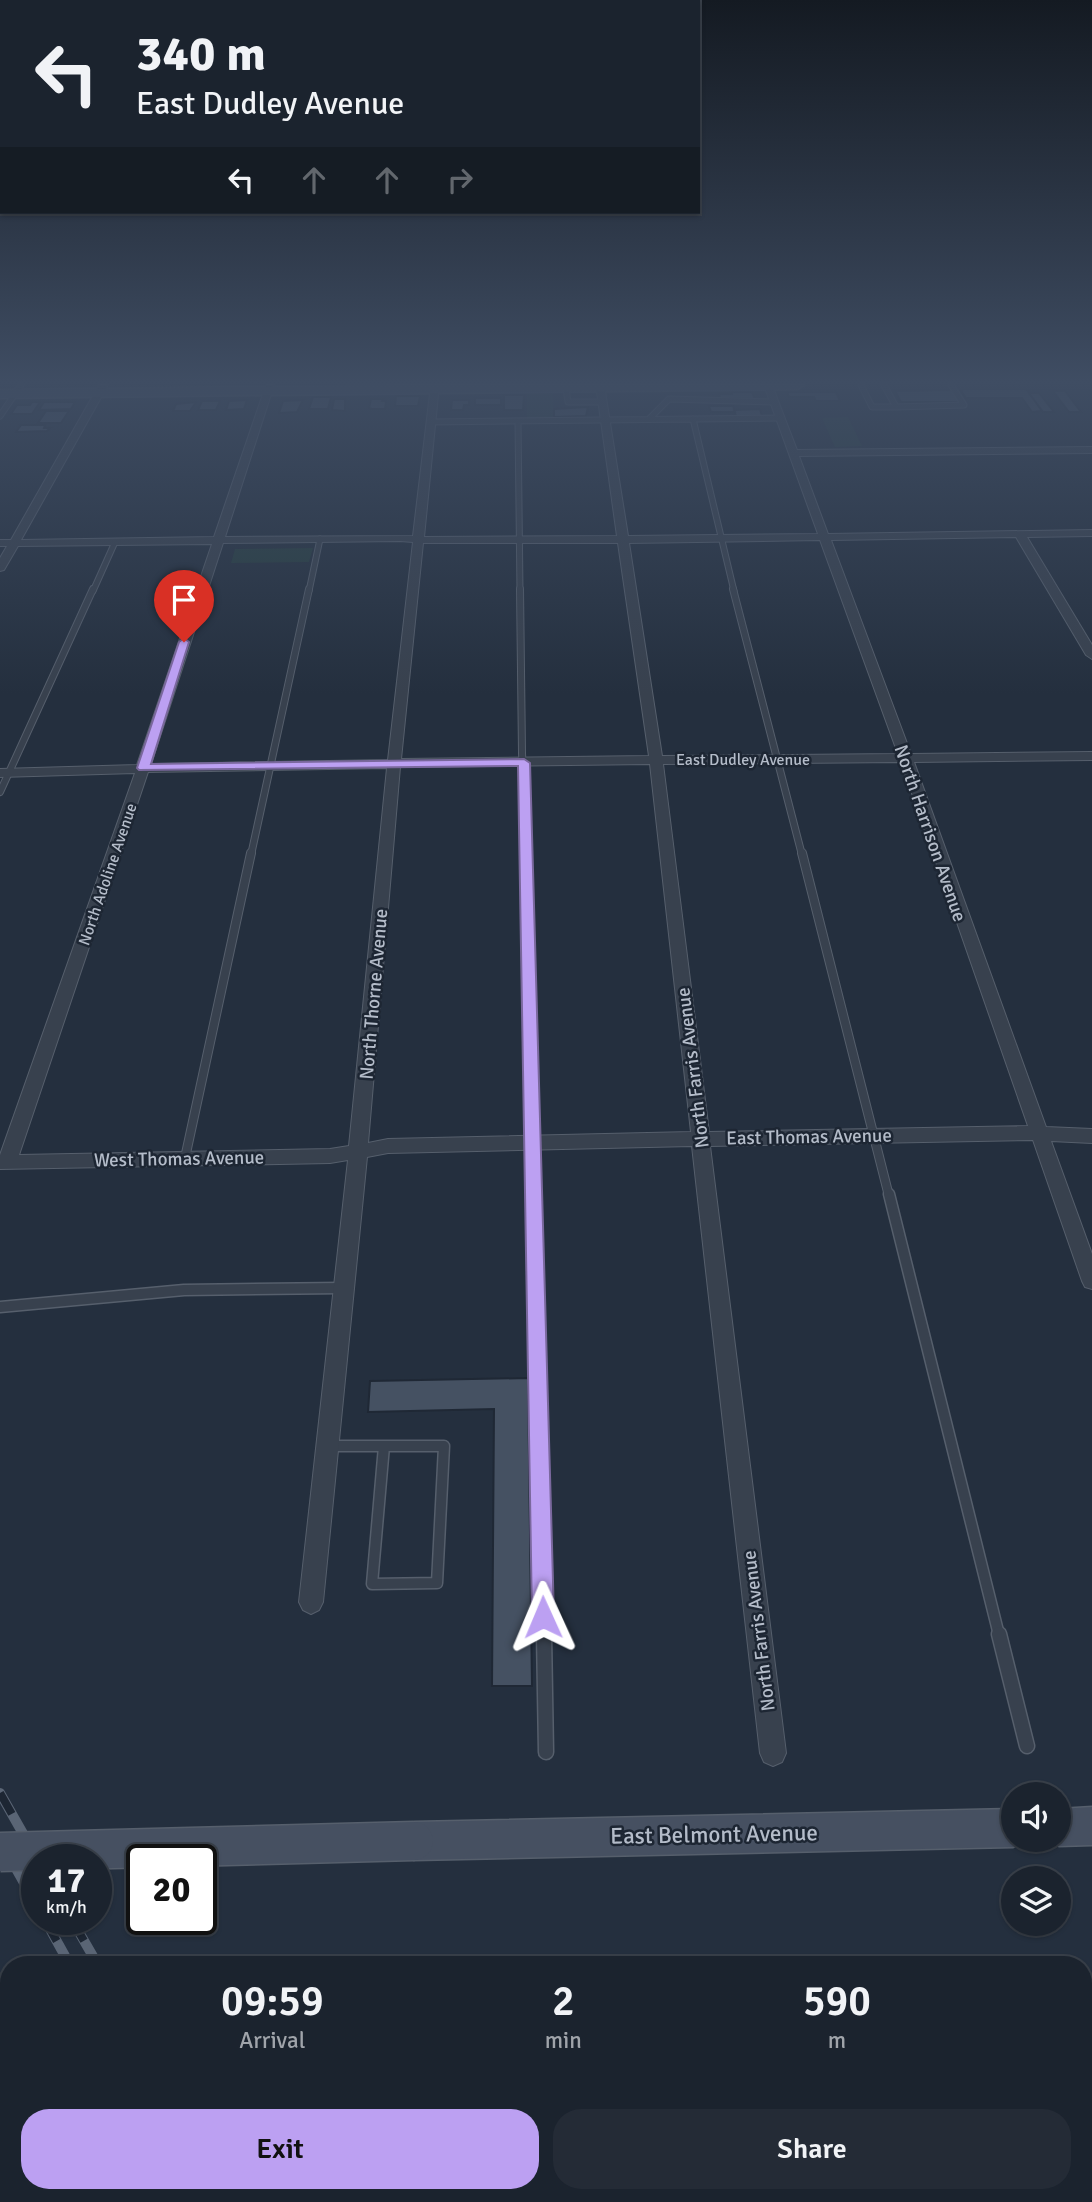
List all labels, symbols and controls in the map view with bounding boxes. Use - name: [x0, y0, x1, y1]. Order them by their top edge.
- text: 340 m: [136, 24, 266, 84]
- icon: left: [21, 28, 112, 119]
- text: East Dudley Avenue: [136, 84, 404, 123]
- icon: left: [222, 161, 260, 199]
- icon: ahead: [295, 161, 333, 199]
- icon: ahead: [368, 161, 406, 199]
- icon: right: [441, 161, 479, 199]
- pin: [154, 570, 214, 642]
- icon: arrive: [165, 581, 203, 619]
- street label: North Harrison Avenue: [889, 742, 972, 925]
- street label: East Dudley Avenue: [676, 750, 810, 770]
- street label: North Adoline Avenue: [74, 801, 142, 948]
- street label: North Thorne Avenue: [355, 908, 393, 1081]
- street label: North Farris Avenue: [671, 986, 715, 1150]
- street label: East Thomas Avenue: [726, 1124, 892, 1150]
- street label: West Thomas Avenue: [94, 1146, 264, 1172]
- street label: North Farris Avenue: [737, 1549, 781, 1713]
- position arrow: [506, 1580, 580, 1654]
- map controls: [1001, 1782, 1071, 1936]
- button: sound: [1001, 1782, 1071, 1852]
- street label: East Belmont Avenue: [610, 1818, 818, 1851]
- speed limit sign: 20: [126, 1844, 217, 1935]
- text: 17: [48, 1859, 85, 1902]
- button: layers: [1001, 1866, 1071, 1936]
- text: km/h: [46, 1896, 87, 1918]
- text: 09:59: [221, 1976, 324, 2027]
- text: 2: [552, 1976, 575, 2027]
- text: 590: [803, 1976, 871, 2027]
- text: Arrival: [239, 2026, 305, 2055]
- text: min: [545, 2026, 582, 2055]
- text: m: [828, 2026, 846, 2055]
- button: Exit: [21, 2109, 539, 2189]
- button: Share: [553, 2109, 1071, 2189]

